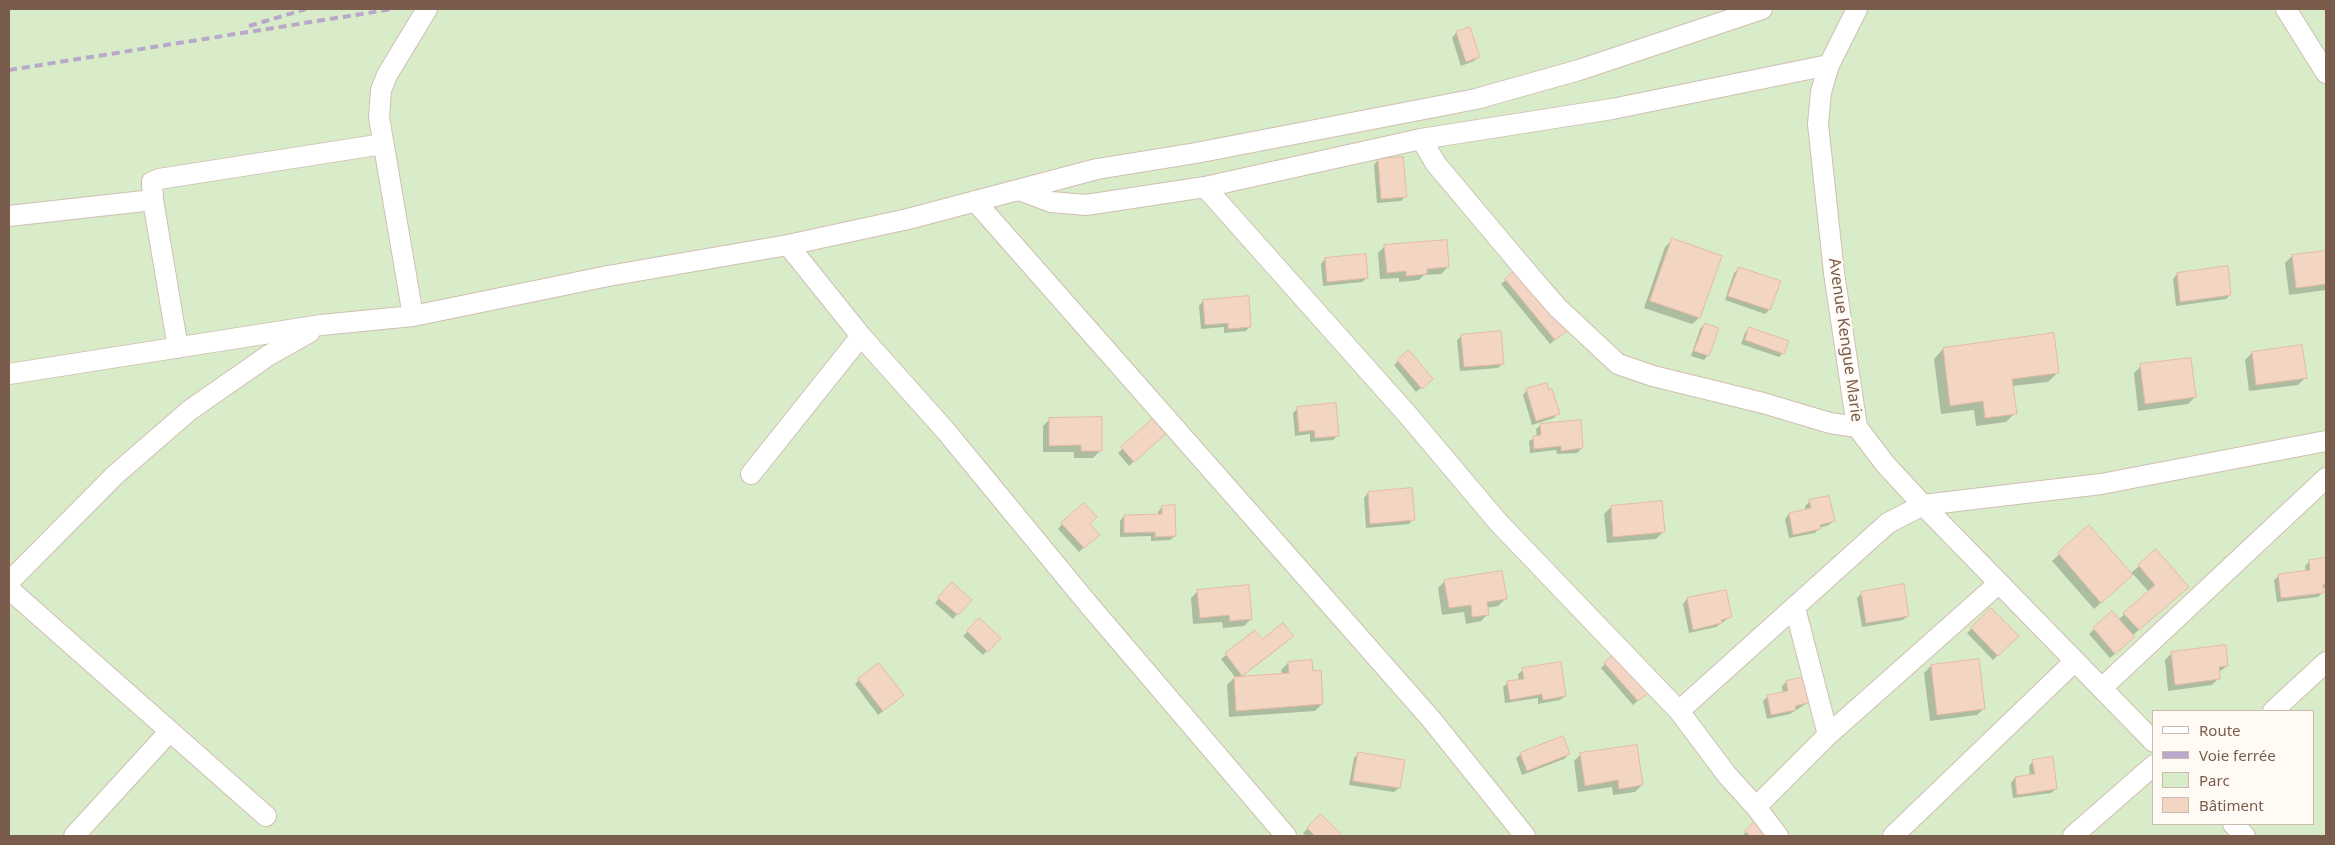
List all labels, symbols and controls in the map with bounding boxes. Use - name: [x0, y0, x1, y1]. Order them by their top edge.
- street label: Avenue Kengue Marie: [1824, 257, 1866, 423]
- legend: [2152, 710, 2315, 825]
- text: Route: [2199, 720, 2241, 740]
- text: Voie ferrée: [2199, 745, 2276, 765]
- text: Parc: [2199, 770, 2230, 790]
- text: Bâtiment: [2199, 795, 2264, 815]

